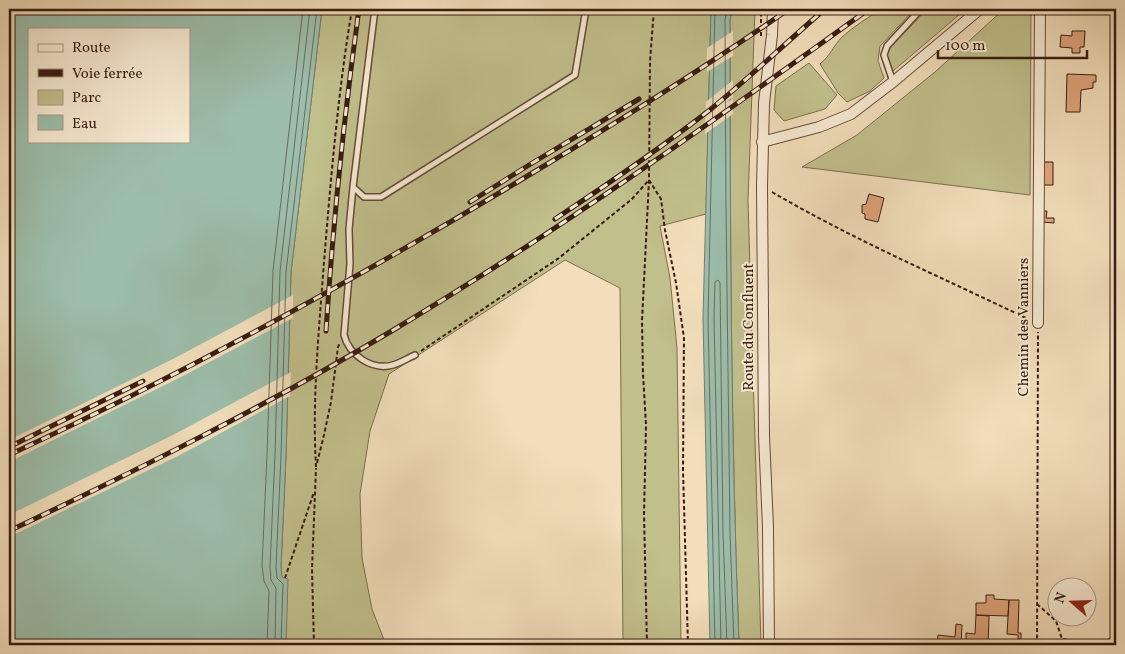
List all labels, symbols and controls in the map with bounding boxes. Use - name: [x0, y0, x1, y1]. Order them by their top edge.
- legend: [28, 28, 190, 142]
- scale bar: [938, 28, 1086, 60]
- text: 100 m: [945, 36, 985, 57]
- text: Route: [72, 38, 111, 59]
- text: Voie ferrée: [72, 64, 143, 85]
- text: Parc: [72, 88, 101, 109]
- text: Eau: [72, 114, 97, 135]
- street label: Chemin des Vanniers: [1014, 258, 1035, 396]
- street label: Route du Confluent: [739, 263, 760, 391]
- north arrow: [1048, 576, 1098, 626]
- text: N: [1051, 590, 1072, 606]

